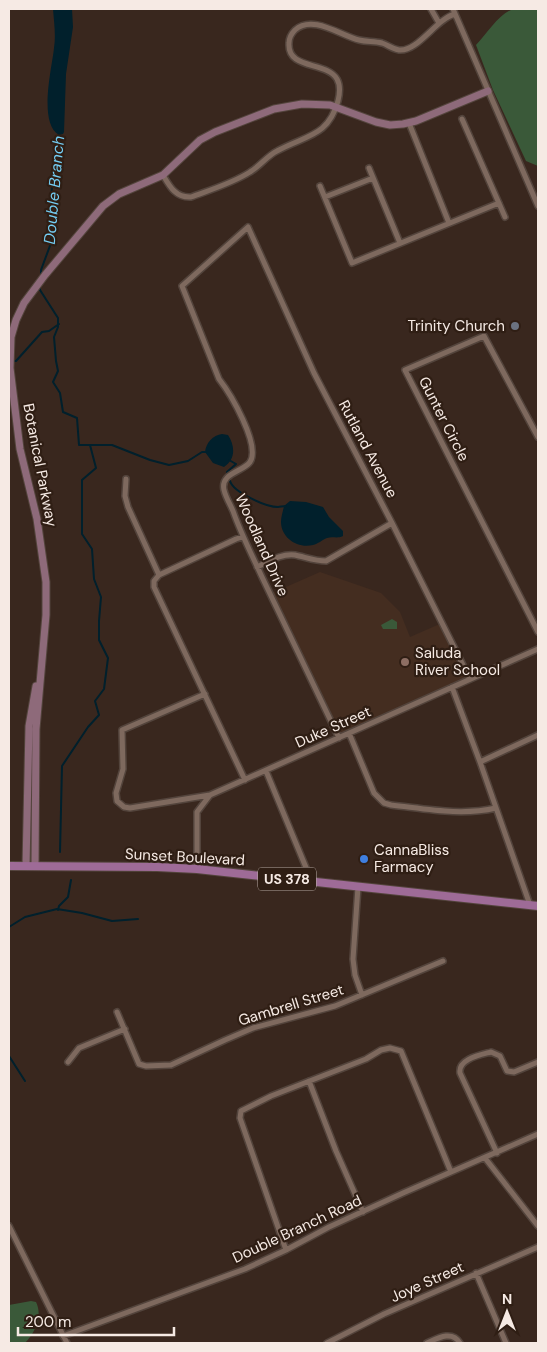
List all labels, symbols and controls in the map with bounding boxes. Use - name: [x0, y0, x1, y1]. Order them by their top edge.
- water label: Double Branch: [39, 135, 69, 245]
- place label: Trinity Church: [407, 316, 505, 336]
- marker: Trinity Church: [509, 320, 521, 332]
- street label: Gunter Circle: [414, 373, 474, 465]
- street label: Rutland Avenue: [334, 397, 402, 501]
- street label: Botanical Parkway: [18, 402, 62, 529]
- street label: Woodland Drive: [230, 491, 294, 599]
- place label: Saluda River School: [415, 643, 500, 680]
- marker: Saluda River School: [399, 656, 411, 668]
- street label: Duke Street: [292, 701, 374, 753]
- place label: CannaBliss Farmacy: [374, 840, 449, 877]
- street label: Sunset Boulevard: [125, 844, 245, 870]
- marker: CannaBliss Farmacy: [358, 853, 370, 865]
- road number: US 378: [258, 868, 316, 891]
- street label: Gambrell Street: [236, 979, 346, 1031]
- street label: Double Branch Road: [229, 1190, 365, 1268]
- street label: Joye Street: [387, 1257, 467, 1307]
- north arrow: [482, 1287, 532, 1337]
- text: N: [502, 1290, 512, 1308]
- scale bar: [18, 1304, 174, 1336]
- text: 200 m: [25, 1312, 71, 1332]

